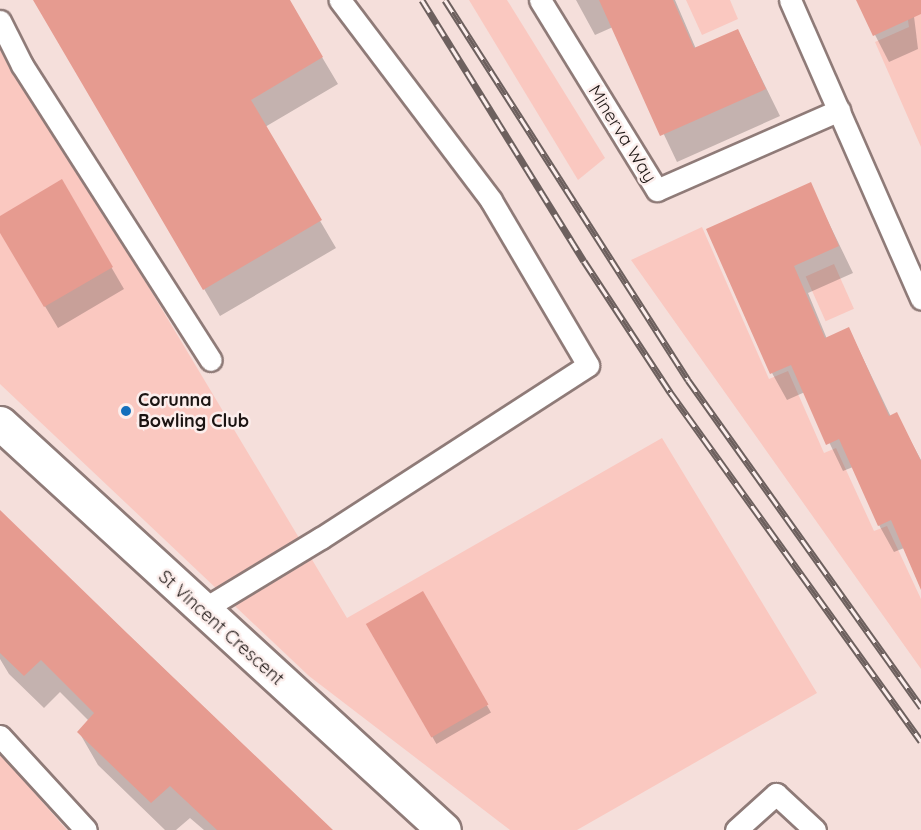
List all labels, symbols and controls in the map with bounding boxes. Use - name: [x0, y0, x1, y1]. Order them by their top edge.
- street label: Minerva Way: [583, 81, 661, 187]
- place label: Corunna Bowling Club: [138, 390, 249, 432]
- marker: Corunna Bowling Club: [119, 404, 133, 418]
- street label: St Vincent Crescent: [154, 566, 288, 690]

